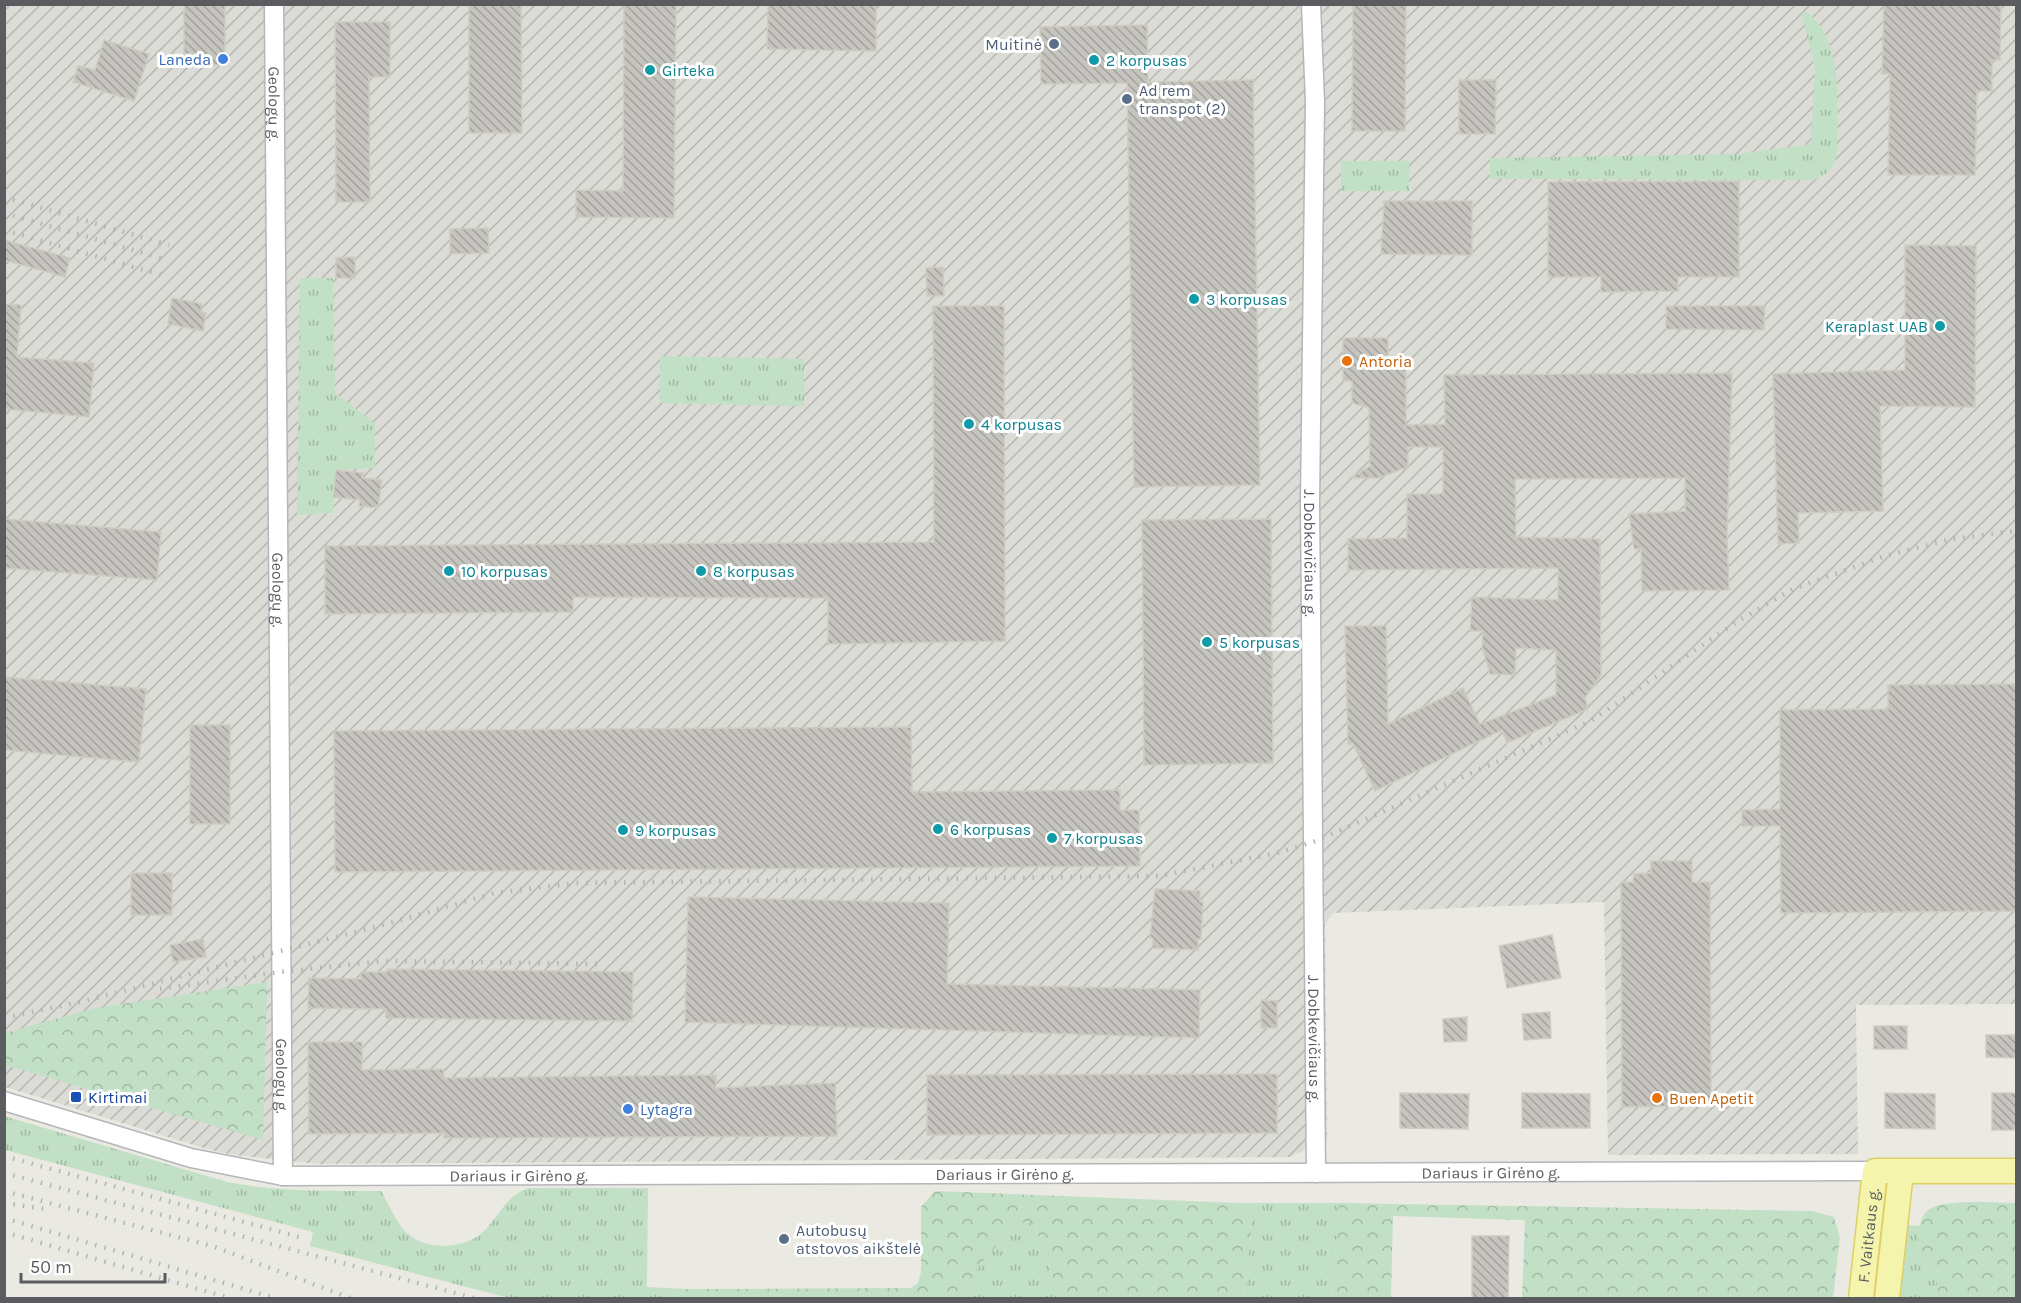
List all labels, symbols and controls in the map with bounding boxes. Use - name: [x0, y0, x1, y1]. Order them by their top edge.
- place label: Muitinė: [985, 35, 1042, 54]
- marker: Muitinė: [1047, 37, 1061, 51]
- place label: Laneda: [159, 50, 211, 69]
- place label: 2 korpusas: [1106, 51, 1187, 70]
- marker: Laneda: [216, 52, 230, 66]
- marker: 2 korpusas: [1087, 53, 1101, 67]
- place label: Girteka: [662, 61, 715, 80]
- marker: Girteka: [643, 63, 657, 77]
- street label: Geologų g.: [265, 66, 285, 142]
- place label: Ad rem transpot (2): [1139, 81, 1226, 118]
- marker: Ad rem transpot (2): [1120, 92, 1134, 106]
- place label: 3 korpusas: [1206, 290, 1287, 309]
- marker: 3 korpusas: [1187, 292, 1201, 306]
- place label: Keraplast UAB: [1825, 317, 1928, 336]
- marker: Keraplast UAB: [1933, 319, 1947, 333]
- place label: Antoria: [1359, 352, 1412, 371]
- marker: Antoria: [1340, 354, 1354, 368]
- place label: 4 korpusas: [981, 415, 1062, 434]
- marker: 4 korpusas: [962, 417, 976, 431]
- street label: J. Dobkevičiaus g.: [1300, 489, 1321, 617]
- street label: Geologų g.: [269, 552, 288, 628]
- place label: 10 korpusas: [461, 562, 548, 581]
- place label: 8 korpusas: [713, 562, 795, 581]
- marker: 10 korpusas: [442, 564, 456, 578]
- marker: 8 korpusas: [694, 564, 708, 578]
- place label: 5 korpusas: [1219, 633, 1300, 652]
- marker: 5 korpusas: [1200, 635, 1214, 649]
- place label: 6 korpusas: [950, 820, 1031, 839]
- place label: 9 korpusas: [635, 821, 716, 840]
- marker: 6 korpusas: [931, 822, 945, 836]
- marker: 9 korpusas: [616, 823, 630, 837]
- place label: 7 korpusas: [1064, 829, 1144, 848]
- marker: 7 korpusas: [1045, 831, 1059, 845]
- street label: J. Dobkevičiaus g.: [1305, 975, 1325, 1103]
- street label: Geologų g.: [272, 1038, 292, 1114]
- place label: Kirtimai: [88, 1088, 148, 1107]
- place label: Buen Apetit: [1669, 1089, 1754, 1108]
- marker: Kirtimai: [69, 1090, 83, 1104]
- marker: Buen Apetit: [1650, 1091, 1664, 1105]
- place label: Lytagra: [640, 1100, 693, 1119]
- marker: Lytagra: [621, 1102, 635, 1116]
- street label: Dariaus ir Girėno g.: [1422, 1162, 1560, 1182]
- street label: Dariaus ir Girėno g.: [936, 1164, 1074, 1183]
- street label: Dariaus ir Girėno g.: [450, 1166, 588, 1185]
- street label: F. Vaitkaus g.: [1853, 1187, 1883, 1284]
- place label: Autobusų atstovos aikštelė: [796, 1221, 921, 1258]
- marker: Autobusų atstovos aikštelė: [777, 1232, 791, 1246]
- scale bar: [21, 1246, 165, 1284]
- text: 50 m: [30, 1256, 72, 1278]

